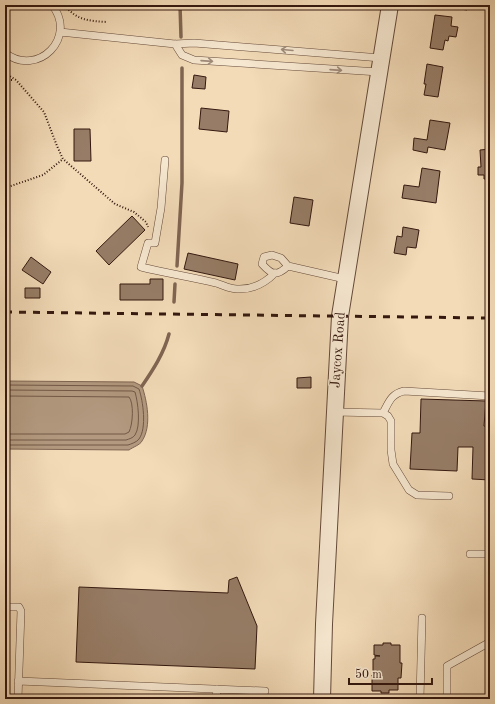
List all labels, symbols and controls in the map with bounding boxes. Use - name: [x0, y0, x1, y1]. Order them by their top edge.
- one-way arrow: [281, 46, 294, 53]
- one-way arrow: [200, 57, 213, 65]
- one-way arrow: [329, 66, 342, 73]
- street label: Jaycox Road: [328, 312, 348, 388]
- scale bar: [349, 660, 432, 686]
- text: 50 m: [355, 668, 382, 681]

